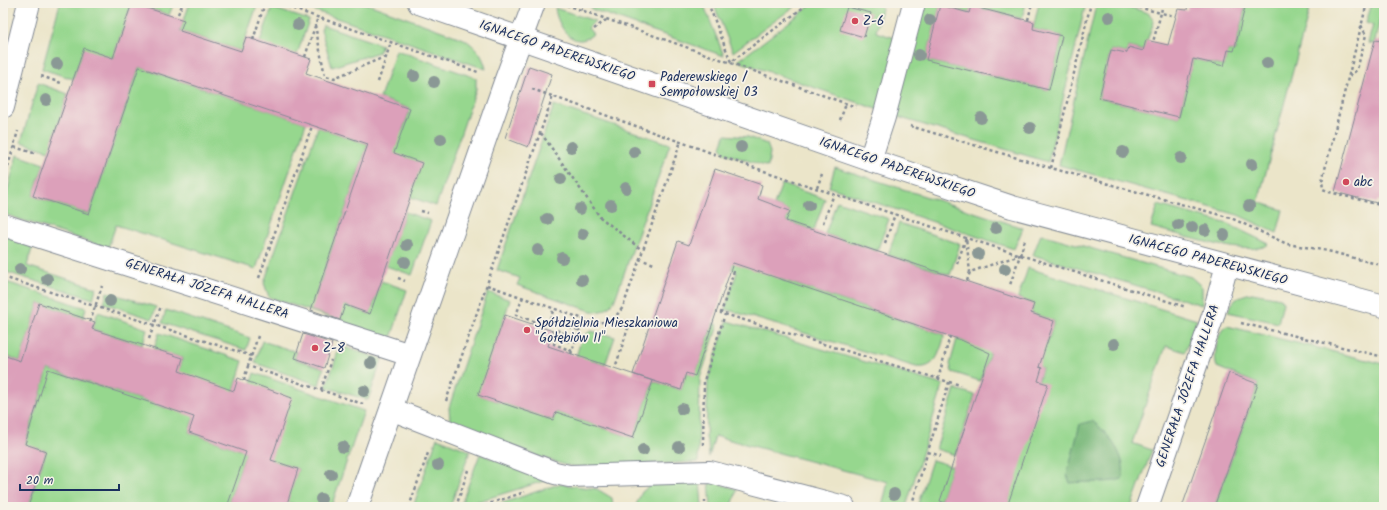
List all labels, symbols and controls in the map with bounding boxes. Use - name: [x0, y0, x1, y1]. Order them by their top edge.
- place label: Z-6: [863, 11, 884, 32]
- street label: IGNACEGO PADEREWSKIEGO: [476, 14, 638, 88]
- marker: Z-6: [850, 16, 860, 26]
- place label: Paderewskiego / Sempołowskiej 03: [660, 67, 758, 103]
- marker: Paderewskiego / Sempołowskiej 03: [647, 79, 657, 89]
- street label: IGNACEGO PADEREWSKIEGO: [816, 131, 978, 205]
- place label: abc: [1354, 172, 1373, 193]
- marker: abc: [1341, 177, 1351, 187]
- street label: IGNACEGO PADEREWSKIEGO: [1126, 229, 1290, 291]
- street label: GENERAŁA JÓZEFA HALLERA: [123, 253, 292, 325]
- street label: GENERAŁA JÓZEFA HALLERA: [1150, 302, 1226, 470]
- place label: Spółdzielnia Mieszkaniowa "Gołębiów II": [535, 313, 678, 349]
- marker: Spółdzielnia Mieszkaniowa "Gołębiów II": [522, 325, 532, 335]
- place label: Z-8: [323, 338, 345, 359]
- marker: Z-8: [310, 343, 320, 353]
- scale bar: [20, 466, 119, 492]
- text: 20 m: [26, 471, 54, 490]

